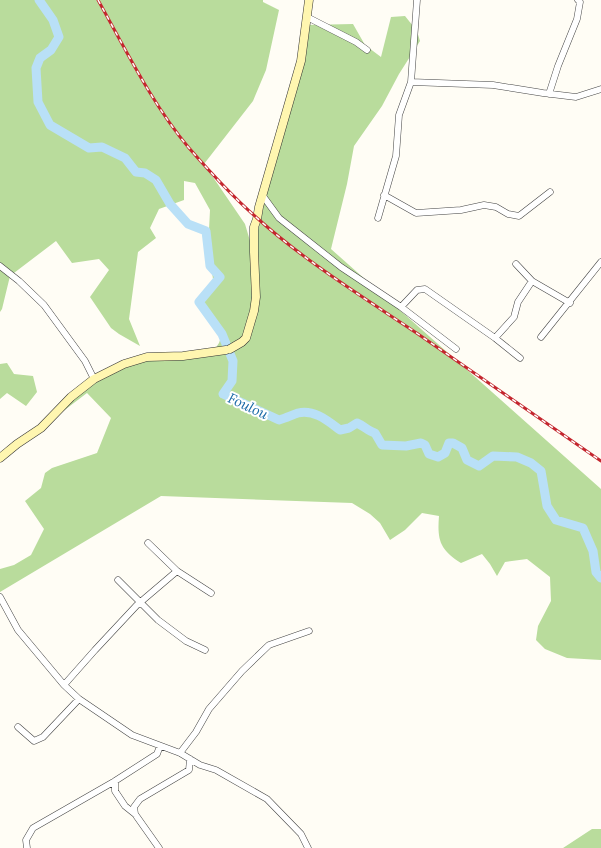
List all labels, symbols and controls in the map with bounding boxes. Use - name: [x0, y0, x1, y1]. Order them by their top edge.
- water label: Foulou: [225, 389, 272, 423]

